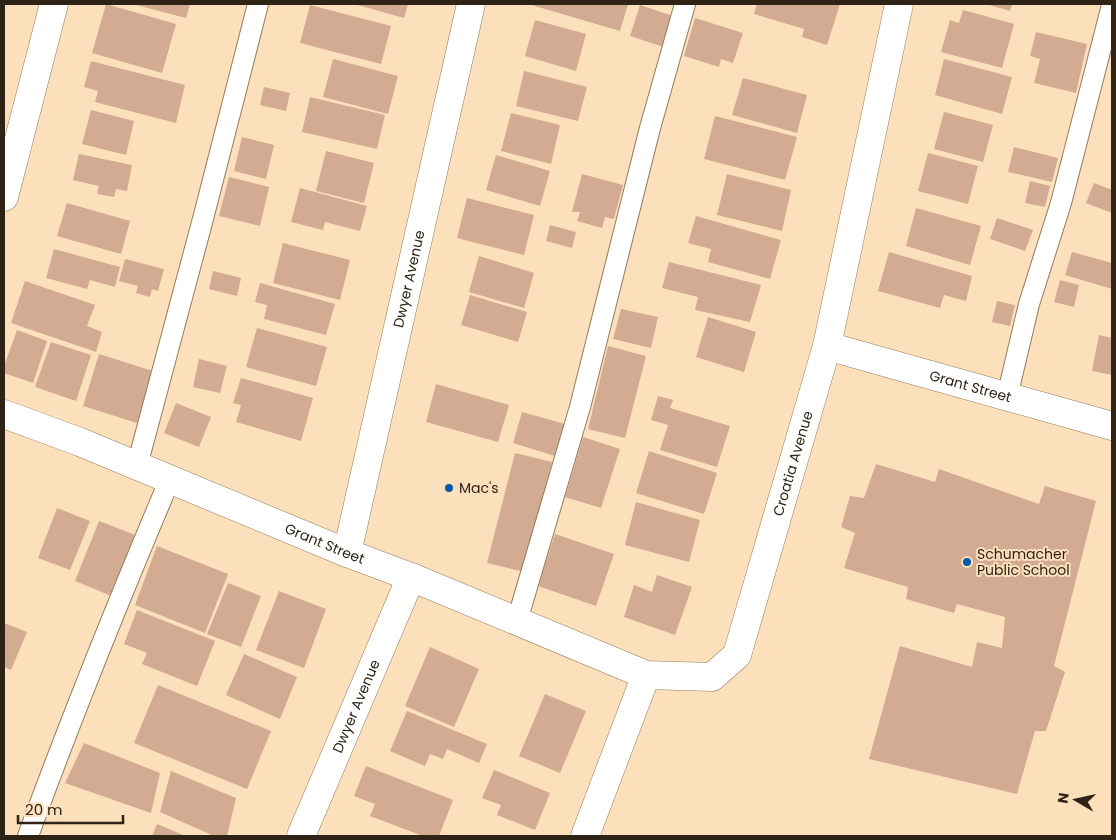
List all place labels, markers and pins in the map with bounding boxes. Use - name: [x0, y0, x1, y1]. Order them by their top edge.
- place label: Mac's: [459, 478, 499, 498]
- marker: Mac's: [443, 482, 455, 494]
- place label: Schumacher Public School: [977, 544, 1070, 580]
- marker: Schumacher Public School: [961, 556, 973, 568]

